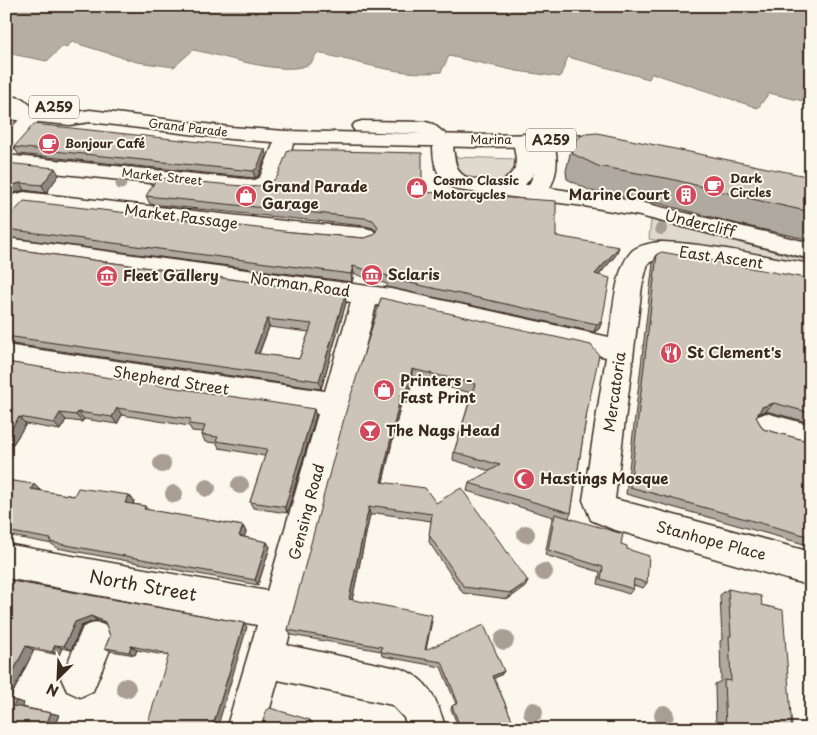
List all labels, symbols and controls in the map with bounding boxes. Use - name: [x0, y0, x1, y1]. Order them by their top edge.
- road number: A259: [29, 95, 79, 118]
- street label: Grand Parade: [148, 113, 229, 141]
- road number: A259: [526, 128, 576, 152]
- street label: Marina: [470, 130, 512, 148]
- cafe icon: Bonjour Café: [37, 132, 61, 156]
- place label: Bonjour Café: [65, 134, 146, 152]
- street label: Market Street: [121, 163, 203, 189]
- place label: Dark Circles: [730, 169, 771, 201]
- place label: Cosmo Classic Motorcycles: [433, 171, 520, 203]
- place label: Grand Parade Garage: [262, 174, 368, 214]
- cafe icon: Dark Circles: [702, 174, 726, 198]
- shop icon: Cosmo Classic Motorcycles: [405, 176, 429, 200]
- place label: Marine Court: [569, 182, 670, 205]
- building icon: Marine Court: [674, 183, 698, 207]
- shop icon: Grand Parade Garage: [234, 184, 258, 208]
- street label: Market Passage: [123, 197, 239, 234]
- street label: Undercliff: [663, 203, 739, 243]
- street label: East Ascent: [678, 239, 765, 274]
- place label: Sclaris: [388, 262, 440, 285]
- place label: Fleet Gallery: [123, 263, 219, 286]
- museum icon: Sclaris: [360, 263, 384, 287]
- museum icon: Fleet Gallery: [95, 264, 119, 288]
- street label: Norman Road: [249, 265, 352, 302]
- place label: St Clement's: [687, 340, 781, 363]
- restaurant icon: St Clement's: [659, 341, 683, 365]
- street label: Mercatoria: [596, 350, 631, 433]
- street label: Shepherd Street: [112, 359, 231, 400]
- place label: Printers - Fast Print: [400, 368, 476, 408]
- shop icon: Printers - Fast Print: [372, 378, 396, 402]
- place label: The Nags Head: [386, 418, 500, 441]
- bar icon: The Nags Head: [358, 419, 382, 443]
- street label: Gensing Road: [282, 461, 329, 562]
- place label: Hastings Mosque: [540, 466, 669, 489]
- mosque icon: Hastings Mosque: [512, 467, 536, 491]
- street label: Stanhope Place: [654, 514, 769, 565]
- street label: North Street: [87, 562, 199, 607]
- north arrow: [32, 652, 82, 702]
- text: N: [43, 678, 62, 702]

